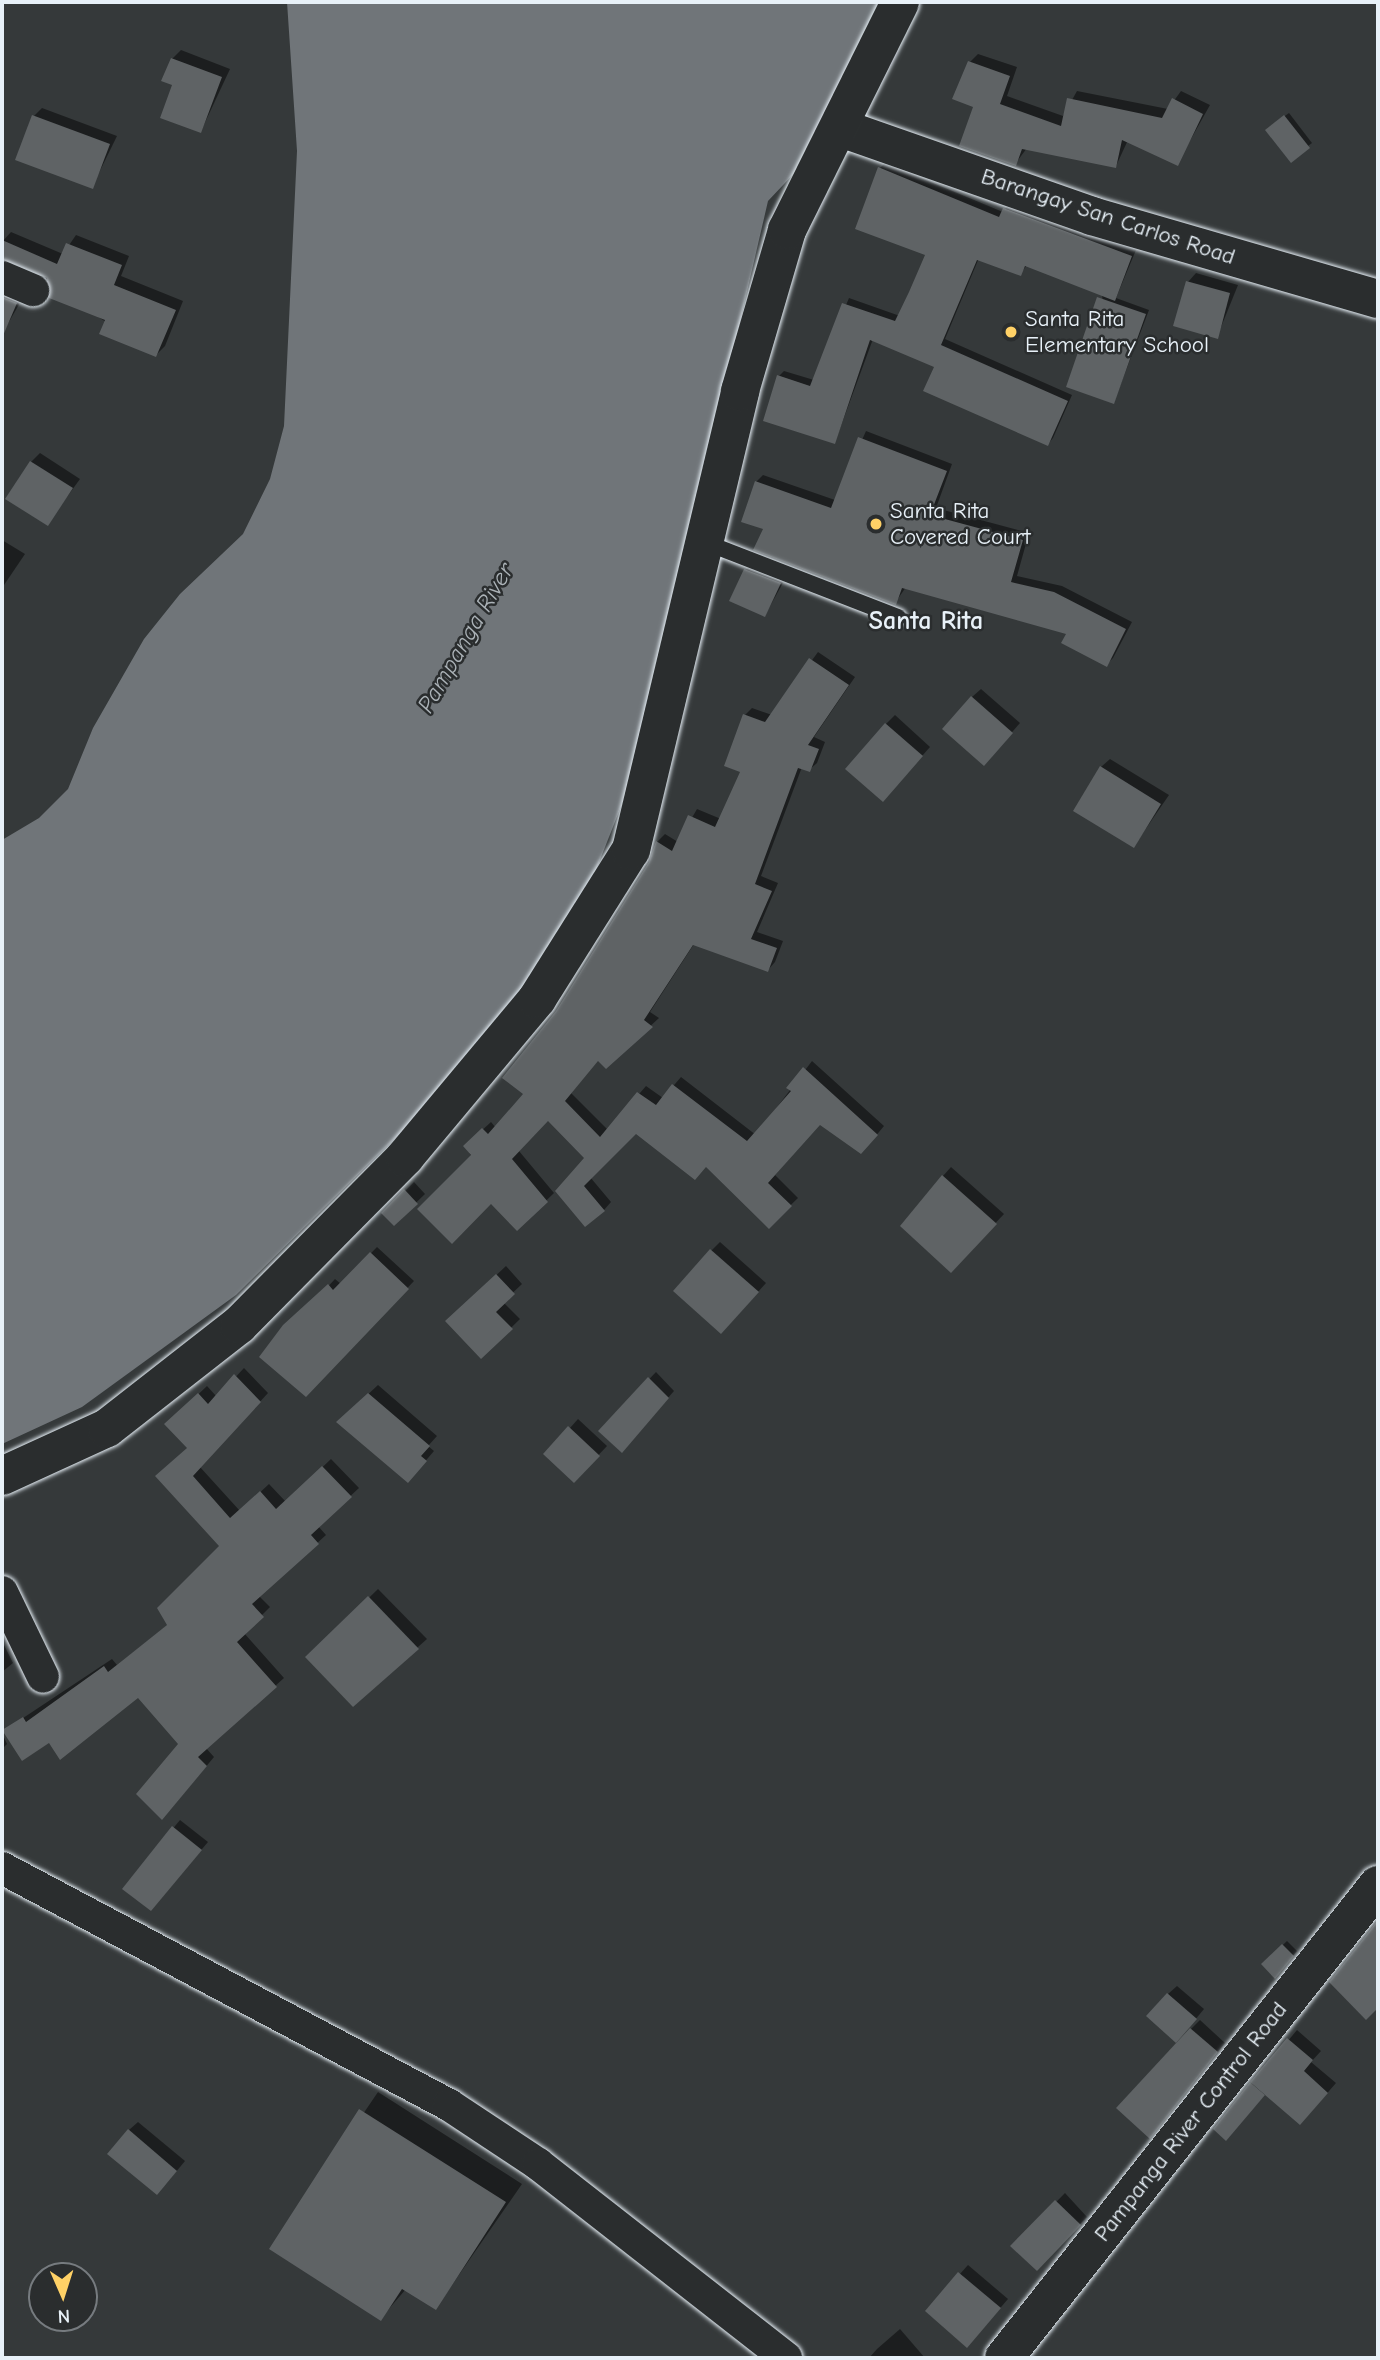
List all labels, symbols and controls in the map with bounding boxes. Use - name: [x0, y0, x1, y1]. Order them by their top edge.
- street label: Barangay San Carlos Road: [977, 163, 1239, 271]
- place label: Santa Rita Elementary School: [1025, 305, 1209, 359]
- marker: Santa Rita Elementary School: [1003, 324, 1019, 340]
- place label: Santa Rita Covered Court: [890, 497, 1031, 551]
- marker: Santa Rita Covered Court: [868, 516, 884, 532]
- water label: Pampanga River: [411, 558, 521, 718]
- district label: Santa Rita: [869, 606, 983, 638]
- street label: Pampanga River Control Road: [1089, 1997, 1293, 2247]
- north arrow: [28, 2262, 98, 2332]
- text: N: [57, 2305, 71, 2327]

